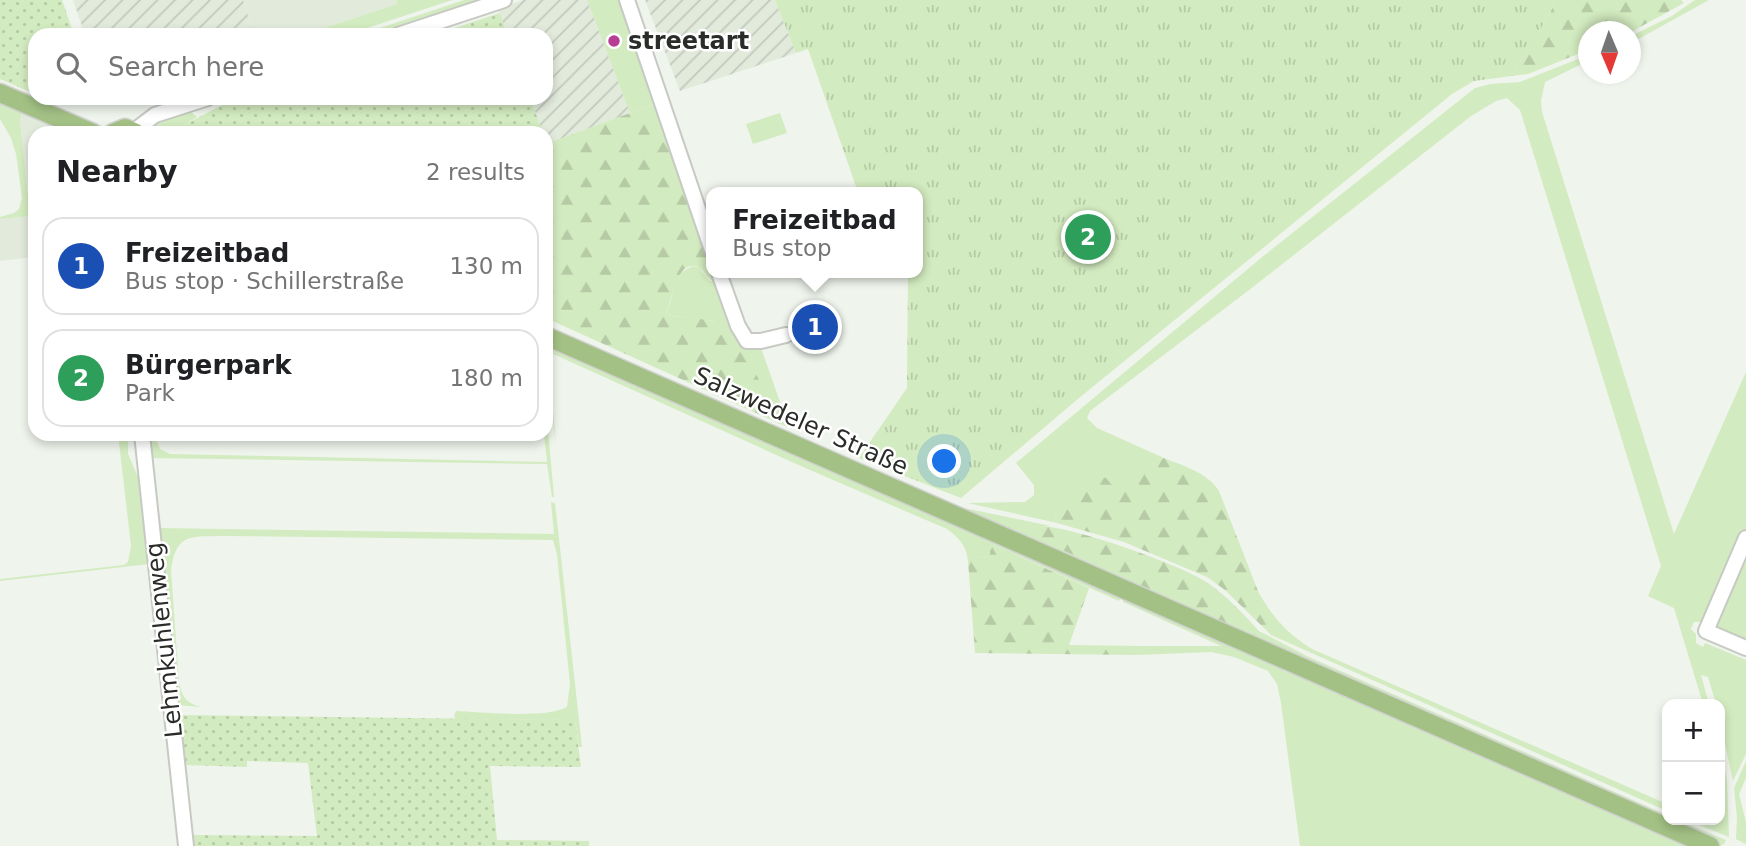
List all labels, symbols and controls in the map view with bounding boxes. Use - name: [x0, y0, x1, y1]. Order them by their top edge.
- north arrow: [1578, 21, 1641, 84]
- place label: streetart: [628, 27, 749, 55]
- search box: [28, 28, 553, 105]
- marker: streetart: [606, 33, 622, 49]
- icon: search: [52, 48, 90, 86]
- text: Search here: [108, 52, 264, 82]
- text: Nearby: [56, 154, 178, 189]
- text: 2 results: [426, 159, 525, 185]
- popup: [706, 187, 923, 278]
- text: Freizeitbad: [732, 205, 897, 235]
- pin: 2: [1065, 211, 1111, 263]
- text: Bus stop: [732, 235, 832, 261]
- text: Freizeitbad: [125, 238, 289, 268]
- text: 1: [73, 253, 89, 279]
- text: 130 m: [449, 253, 523, 279]
- text: Bus stop · Schillerstraße: [125, 268, 404, 294]
- pin: 1: [792, 301, 838, 353]
- text: Bürgerpark: [125, 350, 292, 380]
- street label: Salzwedeler Straße: [689, 361, 913, 481]
- text: 2: [73, 365, 89, 391]
- text: 180 m: [449, 365, 523, 391]
- text: Park: [125, 380, 175, 406]
- your location: [927, 444, 961, 478]
- street label: Lehmkuhlenweg: [140, 541, 188, 739]
- map controls: [1662, 699, 1725, 825]
- button: +: [1662, 699, 1725, 762]
- button: −: [1662, 762, 1725, 825]

